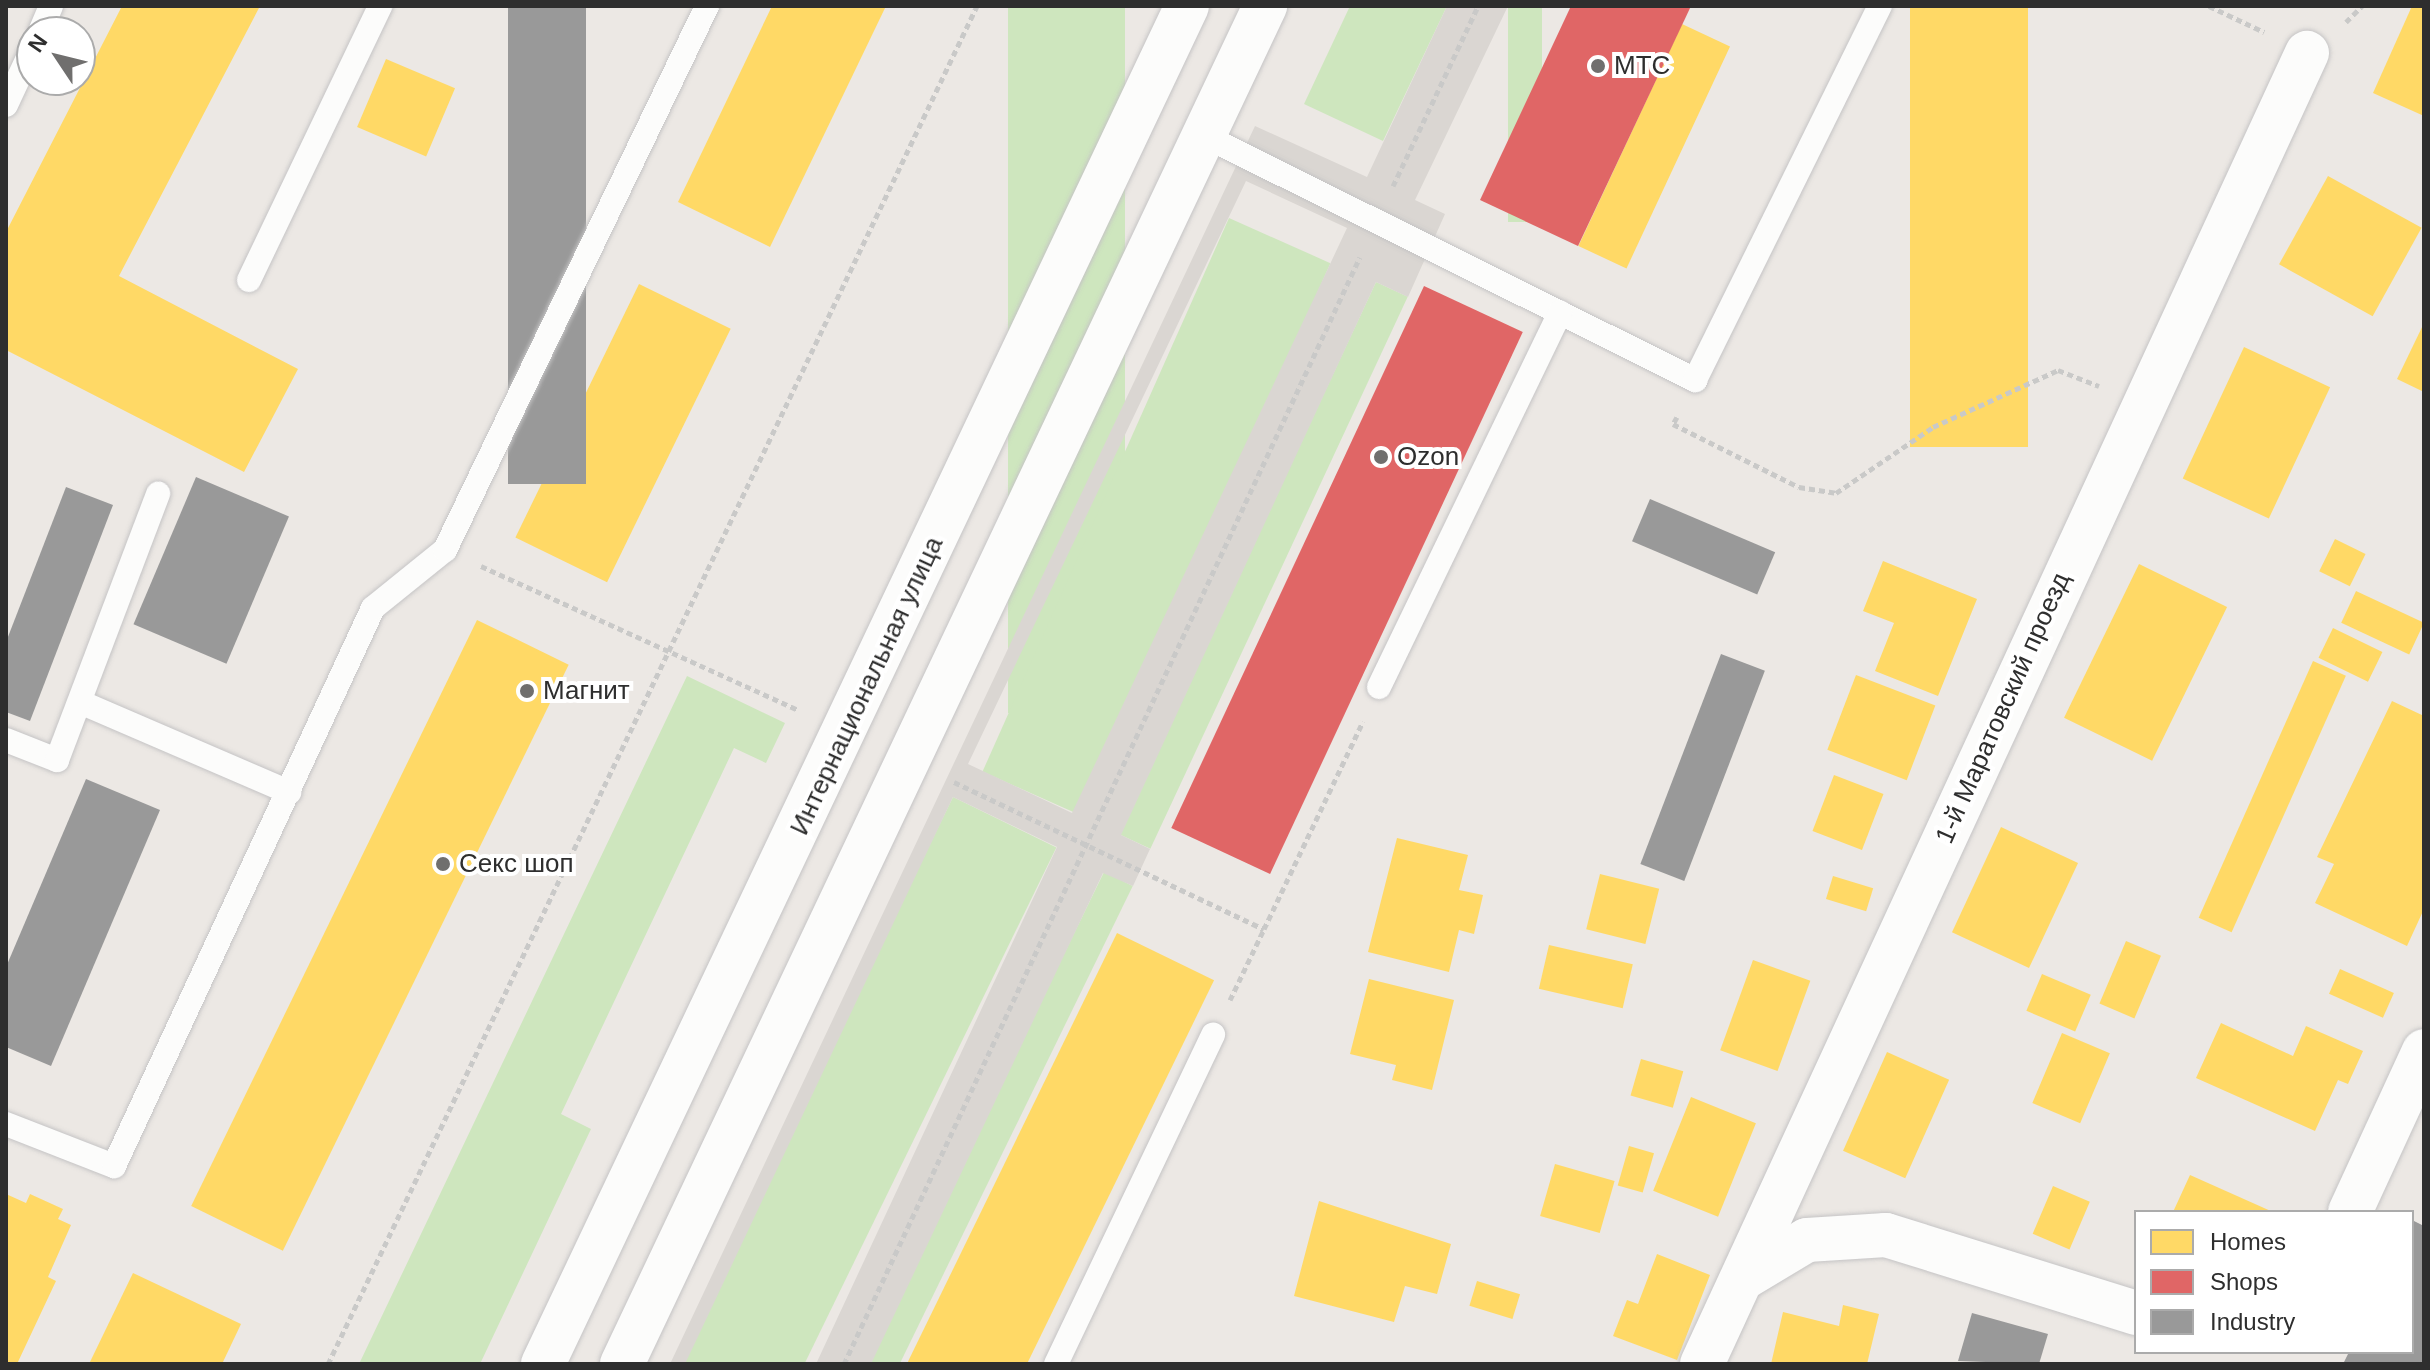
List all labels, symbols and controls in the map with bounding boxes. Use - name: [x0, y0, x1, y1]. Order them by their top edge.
- north arrow: [16, 16, 96, 96]
- text: N: [23, 29, 52, 57]
- place label: МТС: [1614, 50, 1670, 82]
- marker: МТС: [1589, 57, 1607, 75]
- place label: Ozon: [1397, 441, 1459, 473]
- marker: Ozon: [1372, 448, 1390, 466]
- street label: Интернациональная улица: [784, 532, 950, 840]
- street label: 1-й Маратовский проезд: [1929, 568, 2077, 848]
- place label: Магнит: [543, 675, 630, 707]
- marker: Магнит: [518, 682, 536, 700]
- place label: Секс шоп: [459, 848, 574, 880]
- marker: Секс шоп: [434, 855, 452, 873]
- legend: [2134, 1210, 2414, 1354]
- text: Homes: [2210, 1228, 2286, 1255]
- text: Shops: [2210, 1268, 2278, 1295]
- text: Industry: [2210, 1308, 2295, 1335]

